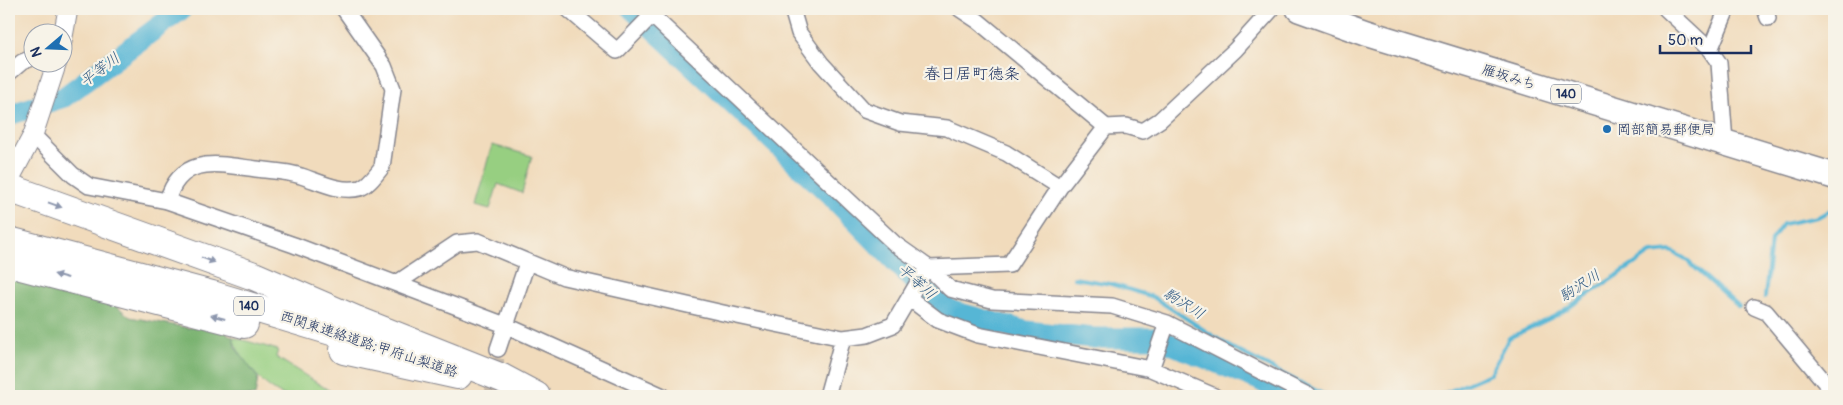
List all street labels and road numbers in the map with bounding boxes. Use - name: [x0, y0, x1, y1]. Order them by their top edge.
- street label: 雁坂みち: [1480, 61, 1538, 93]
- road number: 140: [1551, 85, 1581, 104]
- road number: 140: [234, 296, 264, 316]
- street label: 西関東連絡道路;甲府山梨道路: [278, 307, 460, 381]

